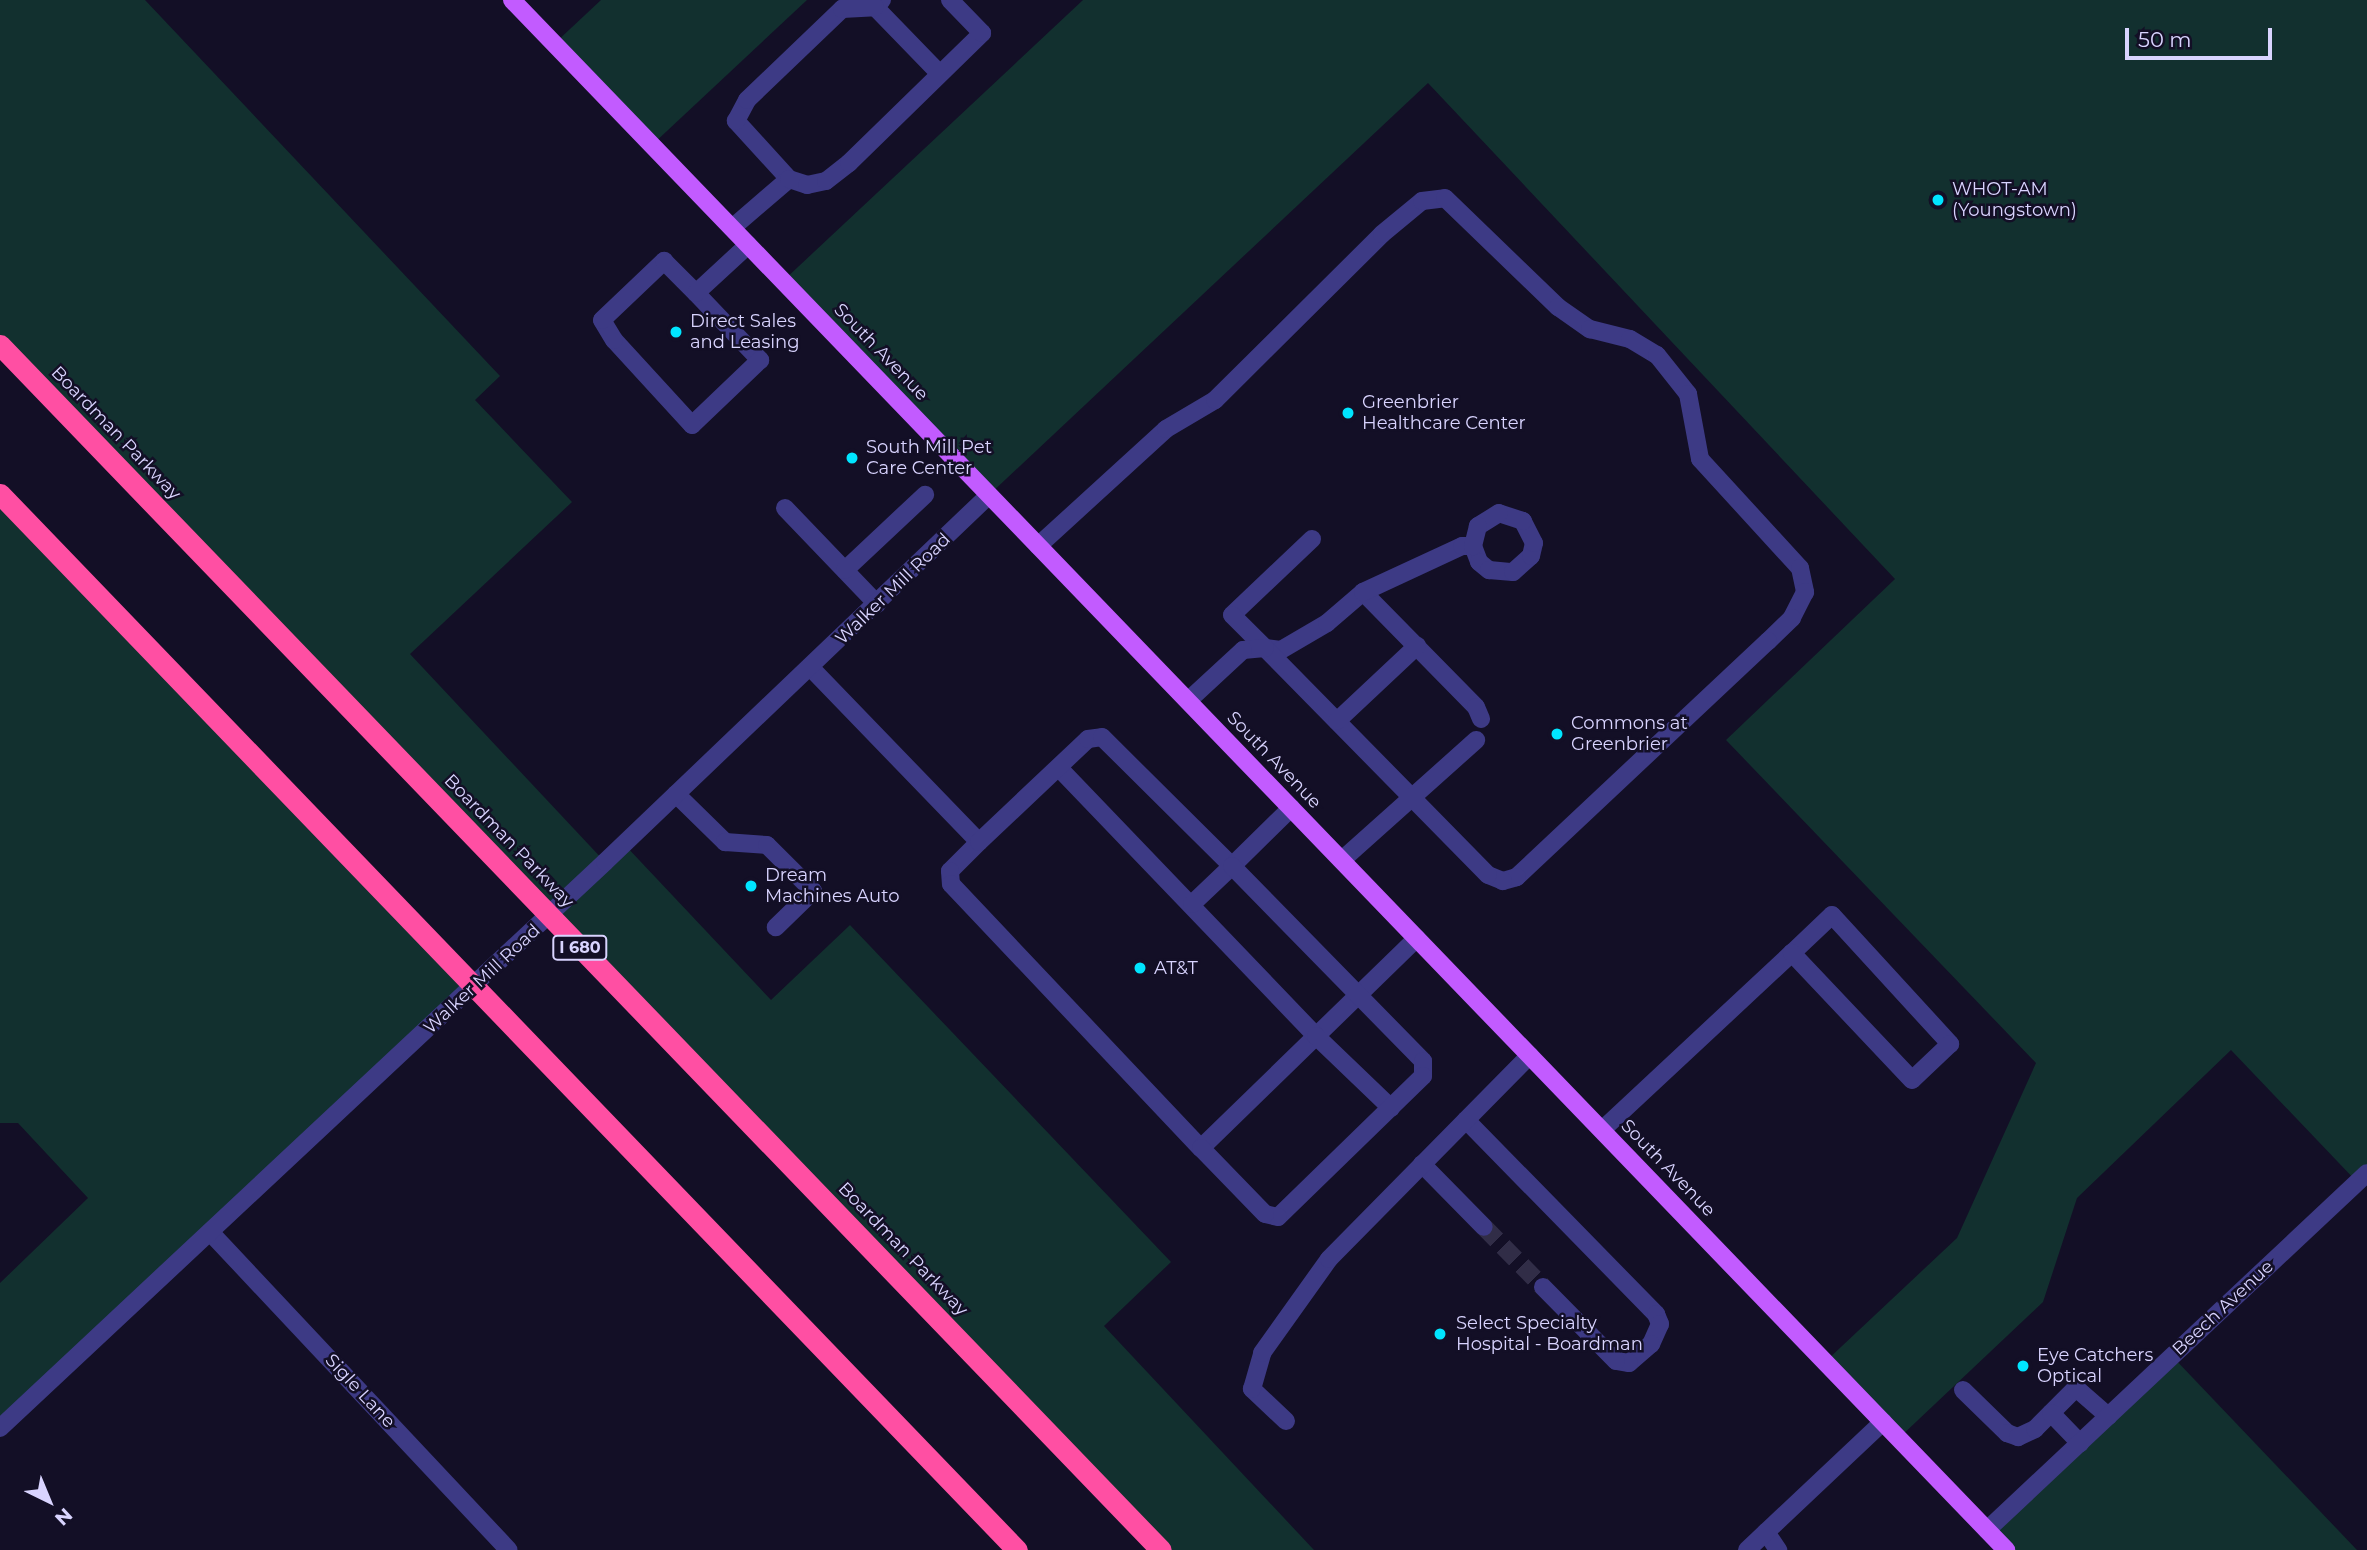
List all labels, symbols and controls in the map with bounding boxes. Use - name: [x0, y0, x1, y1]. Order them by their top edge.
- scale bar: [2129, 14, 2276, 58]
- text: 50 m: [2138, 27, 2192, 52]
- place label: WHOT-AM (Youngstown): [1952, 179, 2077, 222]
- marker: WHOT-AM (Youngstown): [1930, 192, 1946, 208]
- street label: South Avenue: [829, 299, 933, 405]
- place label: Direct Sales and Leasing: [690, 311, 800, 354]
- marker: Direct Sales and Leasing: [668, 324, 684, 340]
- street label: Boardman Parkway: [47, 362, 185, 504]
- place label: Greenbrier Healthcare Center: [1362, 392, 1526, 434]
- marker: Greenbrier Healthcare Center: [1340, 405, 1356, 421]
- place label: South Mill Pet Care Center: [866, 437, 992, 480]
- marker: South Mill Pet Care Center: [844, 450, 860, 466]
- street label: Walker Mill Road: [831, 529, 955, 649]
- street label: South Avenue: [1222, 707, 1326, 813]
- place label: Commons at Greenbrier: [1571, 713, 1688, 756]
- marker: Commons at Greenbrier: [1549, 726, 1565, 742]
- street label: Boardman Parkway: [440, 770, 578, 912]
- place label: Dream Machines Auto: [765, 865, 899, 908]
- marker: Dream Machines Auto: [743, 878, 759, 894]
- street label: Walker Mill Road: [419, 920, 545, 1038]
- road number: I 680: [552, 936, 608, 960]
- place label: AT&T: [1154, 957, 1198, 979]
- marker: AT&T: [1132, 960, 1148, 976]
- street label: South Avenue: [1616, 1115, 1720, 1221]
- street label: Boardman Parkway: [834, 1178, 972, 1320]
- street label: Beech Avenue: [2168, 1256, 2278, 1360]
- place label: Select Specialty Hospital - Boardman: [1456, 1313, 1643, 1356]
- marker: Select Specialty Hospital - Boardman: [1430, 1324, 1450, 1344]
- place label: Eye Catchers Optical: [2037, 1345, 2153, 1388]
- street label: Sigle Lane: [320, 1350, 400, 1432]
- marker: Eye Catchers Optical: [2015, 1358, 2031, 1374]
- north arrow: [14, 1466, 84, 1536]
- text: N: [50, 1503, 77, 1530]

